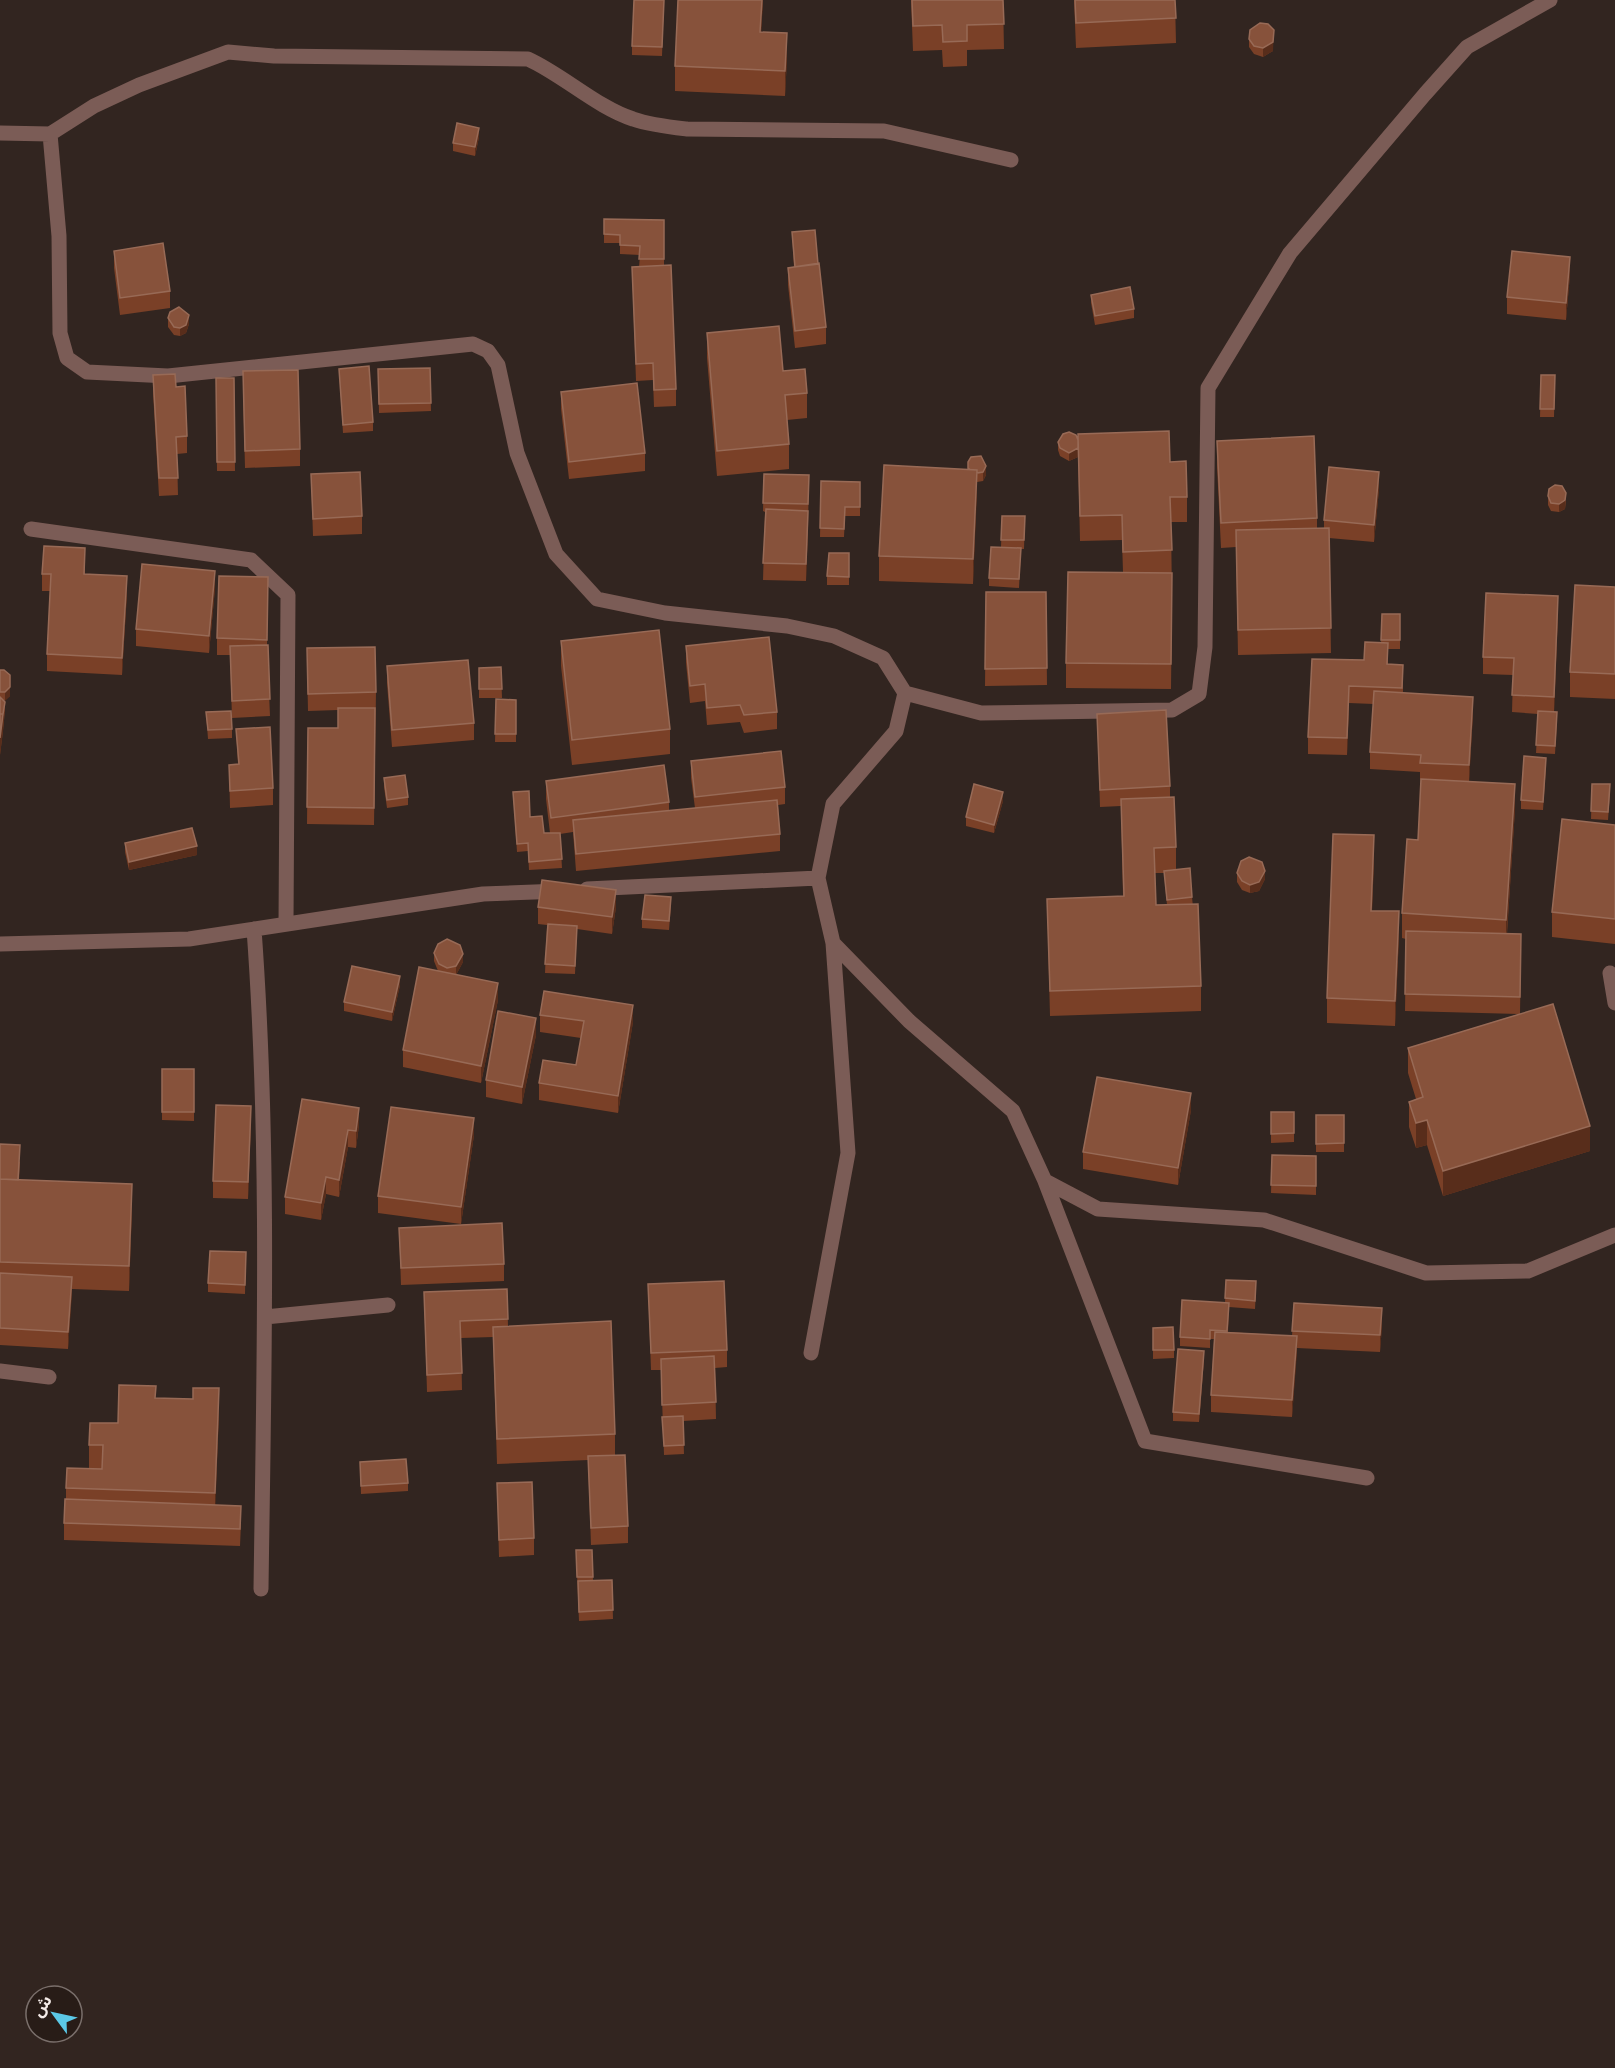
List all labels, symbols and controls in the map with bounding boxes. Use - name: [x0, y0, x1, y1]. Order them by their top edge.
- north arrow: [24, 1984, 84, 2044]
- text: ش: [27, 1991, 56, 2020]

